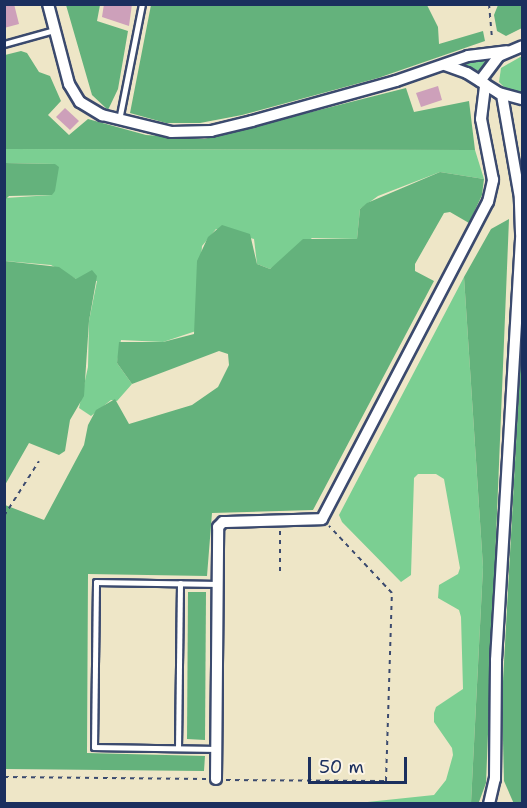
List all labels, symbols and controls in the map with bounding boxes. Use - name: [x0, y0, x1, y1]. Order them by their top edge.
- scale bar: [311, 745, 410, 783]
- text: 50 m: [319, 755, 364, 779]

